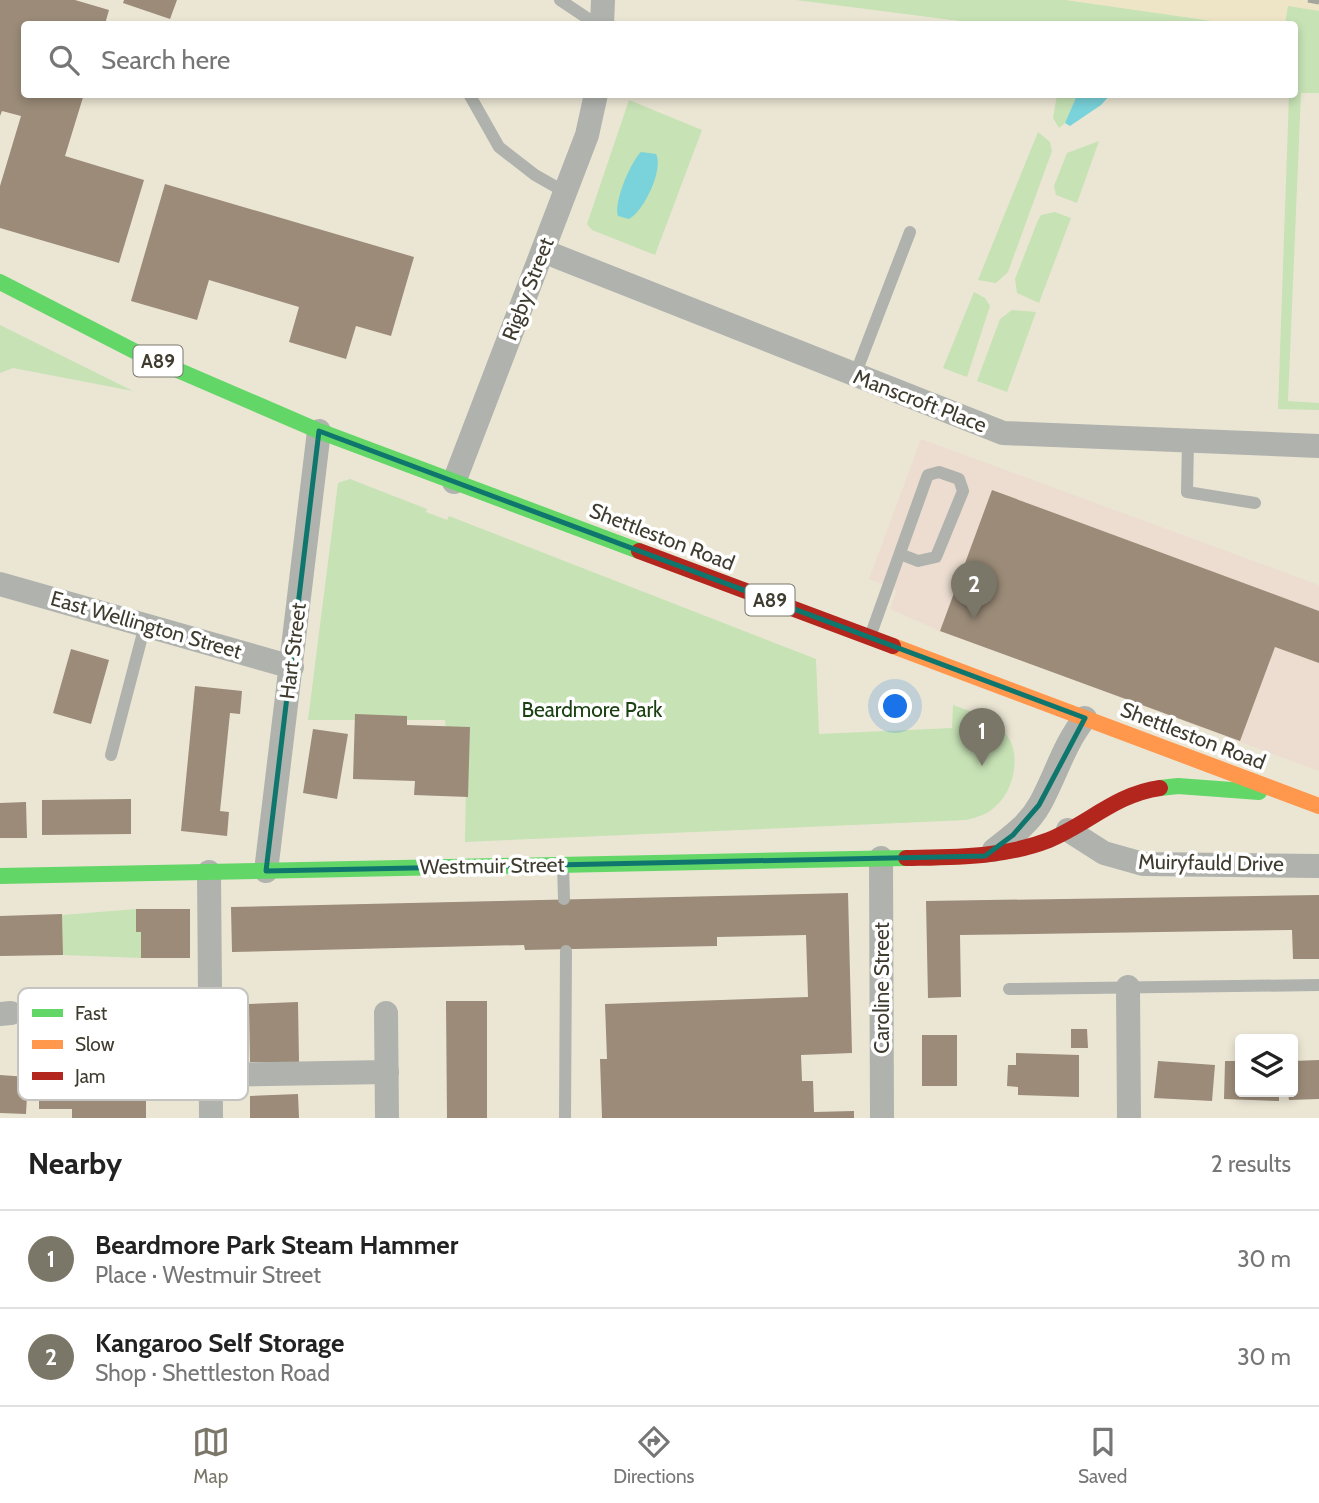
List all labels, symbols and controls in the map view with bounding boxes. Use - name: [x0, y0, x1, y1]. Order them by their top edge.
- search box: [21, 21, 1298, 98]
- icon: search: [45, 41, 83, 79]
- text: Search here: [101, 44, 230, 76]
- street label: Rigby Street: [496, 234, 559, 344]
- road number: A89: [134, 346, 182, 376]
- street label: Manscroft Place: [850, 364, 991, 437]
- street label: Shettleston Road: [586, 497, 738, 576]
- pin: 2: [951, 561, 997, 619]
- road number: A89: [746, 584, 794, 615]
- street label: East Wellington Street: [48, 585, 245, 664]
- street label: Hart Street: [274, 601, 311, 701]
- your location: [878, 689, 912, 723]
- street label: Shettleston Road: [1117, 696, 1269, 775]
- park label: Beardmore Park: [521, 697, 663, 722]
- pin: 1: [959, 708, 1005, 766]
- street label: Muiryfauld Drive: [1138, 849, 1284, 876]
- street label: Westmuir Street: [419, 852, 565, 879]
- street label: Caroline Street: [869, 922, 894, 1054]
- legend: [18, 988, 248, 1100]
- text: Fast: [75, 1002, 108, 1025]
- text: Slow: [75, 1033, 115, 1056]
- map controls: [1235, 1034, 1298, 1097]
- button: layers: [1235, 1034, 1298, 1097]
- text: Jam: [74, 1065, 105, 1088]
- text: Nearby: [28, 1145, 122, 1182]
- text: 2 results: [1211, 1150, 1291, 1178]
- text: Beardmore Park Steam Hammer: [95, 1229, 458, 1261]
- text: 1: [47, 1245, 55, 1273]
- text: 30 m: [1237, 1245, 1291, 1273]
- text: Place · Westmuir Street: [95, 1261, 321, 1289]
- text: Kangaroo Self Storage: [95, 1327, 344, 1359]
- text: 2: [45, 1343, 57, 1371]
- text: 30 m: [1237, 1343, 1291, 1371]
- text: Shop · Shettleston Road: [95, 1359, 330, 1387]
- tab: Map: [192, 1423, 230, 1488]
- tab: Directions: [613, 1423, 694, 1488]
- tab: Saved: [1078, 1423, 1127, 1488]

